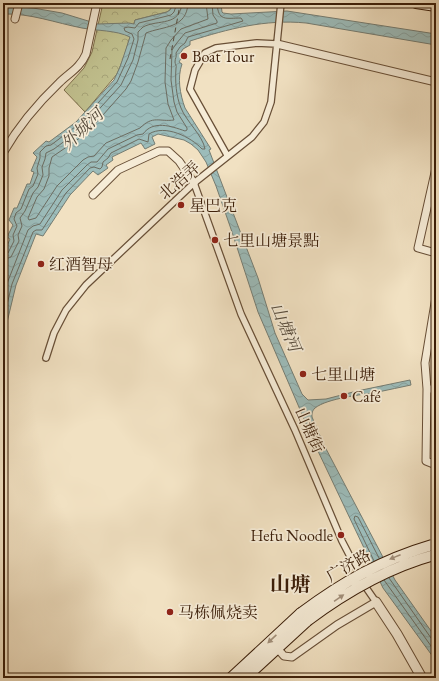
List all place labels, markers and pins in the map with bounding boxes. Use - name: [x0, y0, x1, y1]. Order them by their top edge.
- place label: Boat Tour: [192, 46, 255, 67]
- marker: Boat Tour: [179, 51, 189, 61]
- place label: 星巴克: [189, 195, 237, 216]
- marker: 星巴克: [176, 200, 186, 210]
- place label: 七里山塘景點: [223, 230, 319, 251]
- marker: 七里山塘景點: [210, 235, 220, 245]
- place label: 红酒智母: [49, 254, 113, 275]
- marker: 红酒智母: [36, 259, 46, 269]
- place label: 七里山塘: [311, 364, 375, 385]
- marker: 七里山塘: [298, 369, 308, 379]
- place label: Café: [352, 386, 381, 407]
- marker: Café: [339, 391, 349, 401]
- place label: Hefu Noodle: [250, 525, 333, 546]
- marker: Hefu Noodle: [336, 530, 346, 540]
- place label: 马栋佩烧卖: [178, 602, 258, 623]
- marker: 马栋佩烧卖: [165, 607, 175, 617]

